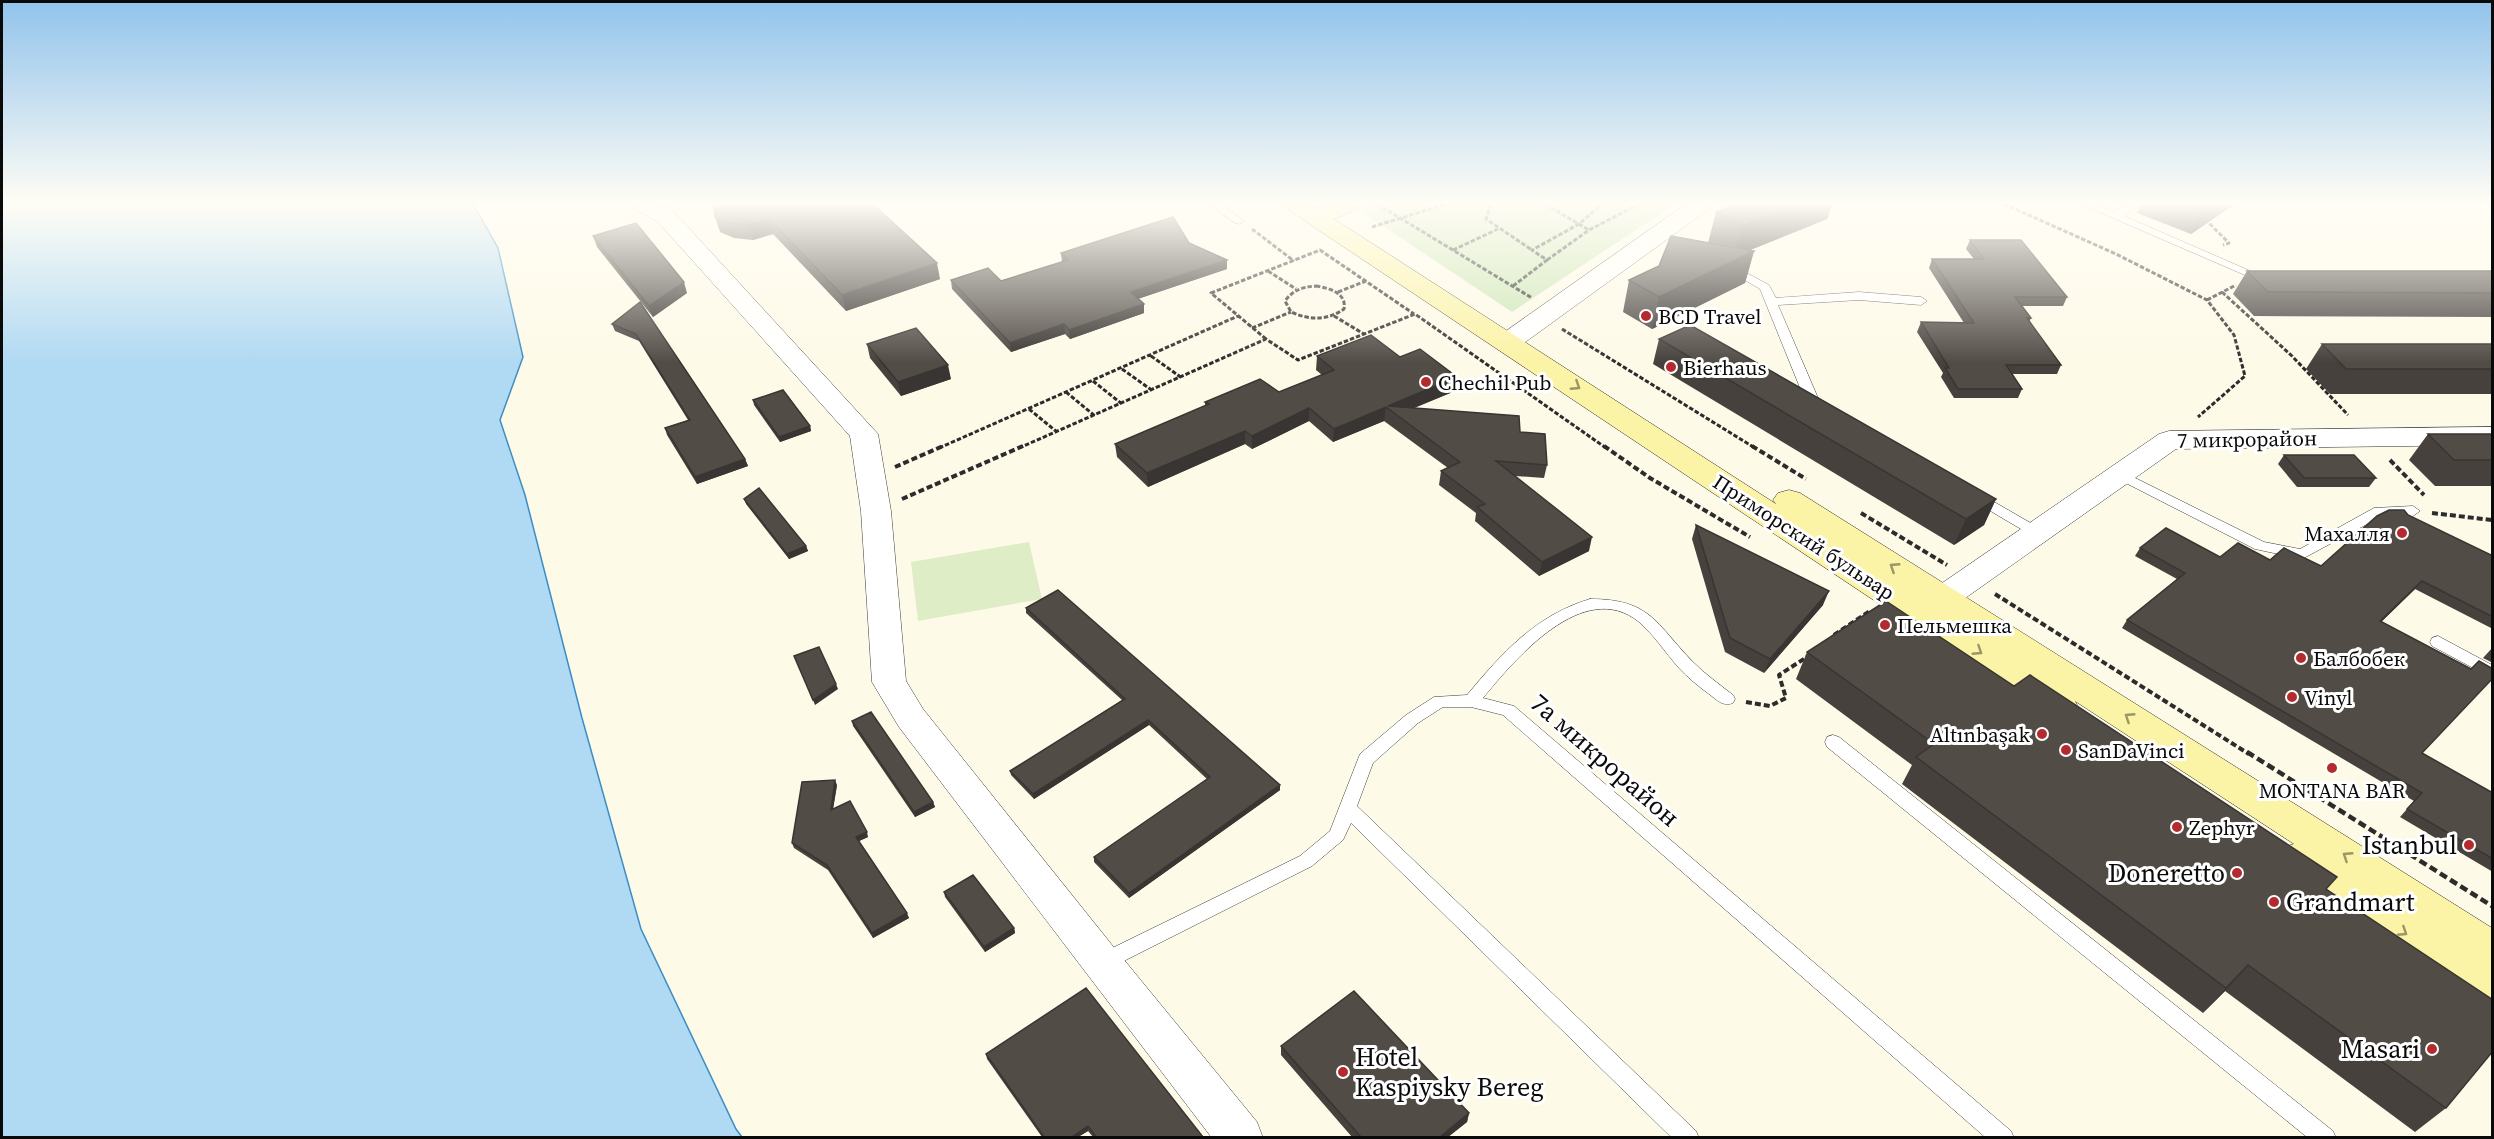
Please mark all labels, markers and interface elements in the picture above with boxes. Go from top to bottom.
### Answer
place label: BCD Travel [1658,302,1762,331]
marker: BCD Travel [1639,309,1653,323]
place label: Bierhaus [1683,353,1767,382]
marker: Bierhaus [1664,360,1678,374]
place label: Chechil Pub [1438,368,1551,397]
marker: Chechil Pub [1419,375,1433,389]
one-way arrow [1569,379,1580,390]
street label: 7 микрорайон [2177,423,2317,455]
street label: Приморский бульвар [1707,467,1901,607]
place label: Махалля [2304,519,2390,548]
marker: Махалля [2395,526,2409,540]
one-way arrow [1890,563,1901,574]
place label: Пельмешка [1897,611,2012,640]
marker: Пельмешка [1878,618,1892,632]
one-way arrow [1971,644,1982,655]
place label: Балбобек [2313,644,2406,673]
marker: Балбобек [2294,651,2308,665]
place label: Vinyl [2304,683,2352,712]
street label: 7а микрорайон [1523,685,1687,835]
marker: Vinyl [2285,690,2299,704]
one-way arrow [2125,713,2135,725]
place label: Altınbaşak [1930,720,2031,749]
marker: Altınbaşak [2035,727,2049,741]
place label: SanDaVinci [2078,736,2185,765]
marker: SanDaVinci [2059,743,2073,757]
marker: MONTANA BAR [2325,761,2339,775]
place label: MONTANA BAR [2259,776,2406,805]
place label: Zephyr [2189,813,2255,842]
marker: Zephyr [2170,820,2184,834]
place label: Istanbul [2362,827,2457,863]
marker: Istanbul [2462,838,2476,852]
one-way arrow [2342,852,2353,863]
place label: Doneretto [2108,855,2225,891]
marker: Doneretto [2230,866,2244,880]
place label: Grandmart [2286,884,2415,920]
marker: Grandmart [2267,895,2281,909]
one-way arrow [2396,925,2407,936]
place label: Masari [2341,1031,2420,1067]
place label: Hotel Kaspiysky Bereg [1355,1039,1544,1105]
marker: Masari [2425,1042,2439,1056]
marker: Hotel Kaspiysky Bereg [1336,1065,1350,1079]

